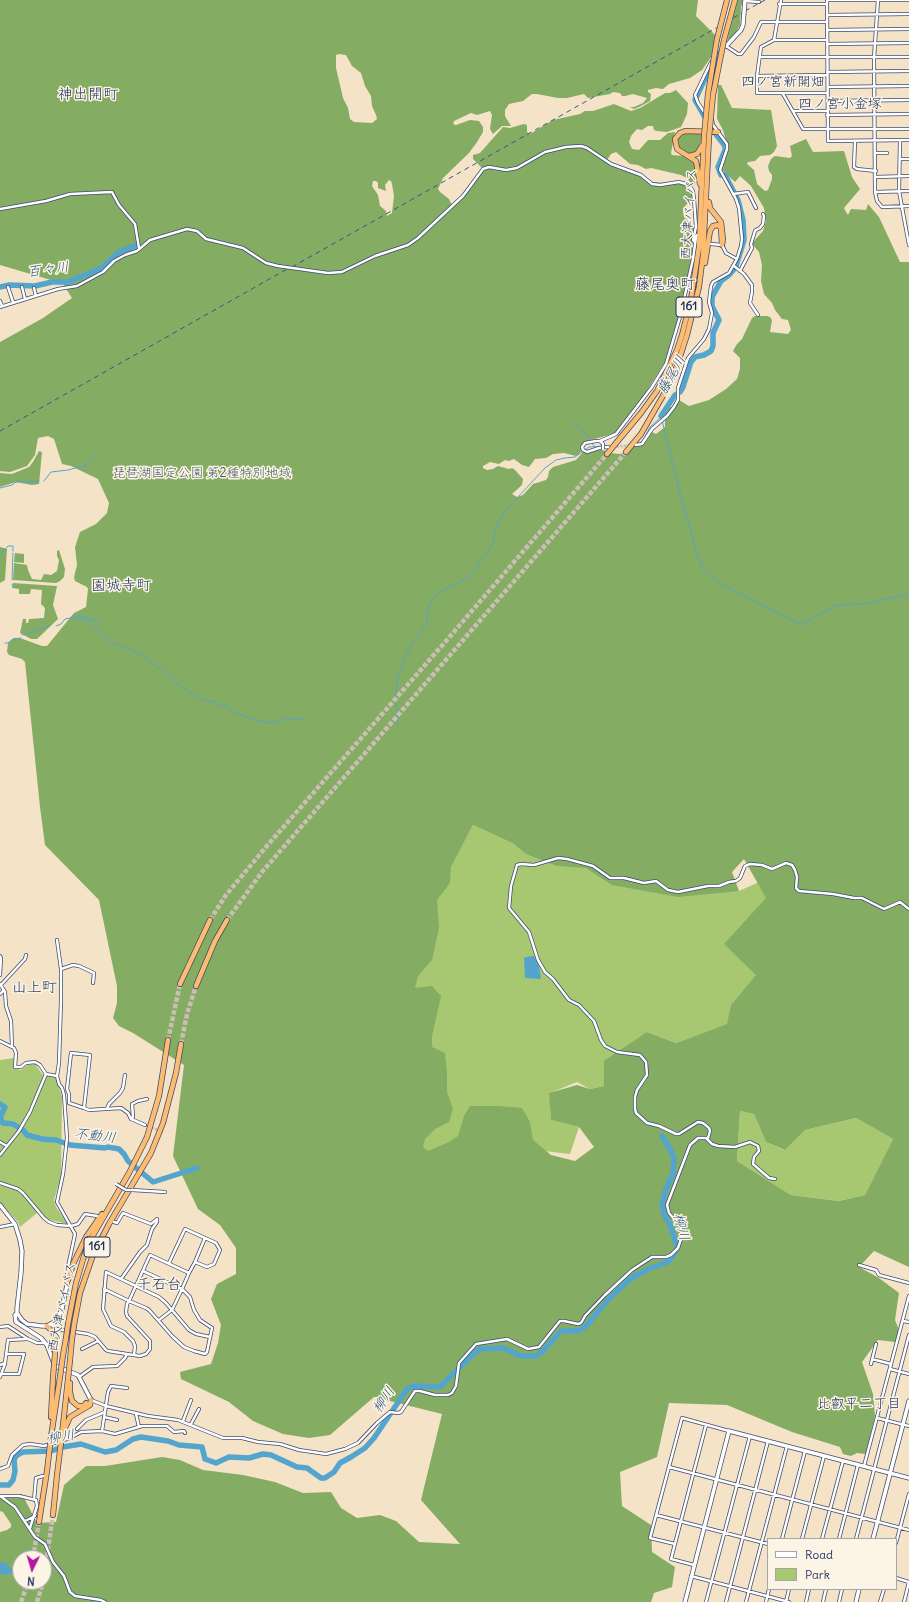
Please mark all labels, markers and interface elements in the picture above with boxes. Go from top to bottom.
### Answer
district label: 四ノ宮新開畑 [741,74,825,90]
district label: 神出開町 [58,86,118,104]
district label: 四ノ宮小金塚 [798,96,882,112]
street label: 西大津バイパス [678,168,700,260]
water label: 百々川 [26,259,70,281]
district label: 藤尾奥町 [635,276,695,294]
road number: 161 [676,297,702,317]
water label: 藤尾川 [654,353,690,397]
park label: 琵琶湖国定公園 第2種特別地域 [112,465,292,481]
district label: 園城寺町 [91,577,151,595]
district label: 山上町 [12,979,56,997]
water label: 不動川 [73,1125,117,1147]
water label: 柳川 [669,1211,693,1243]
road number: 161 [84,1237,110,1257]
street label: 西大津バイパス [45,1261,79,1353]
district label: 千石台 [137,1276,181,1294]
water label: 柳川 [369,1384,399,1416]
district label: 比叡平二丁目 [817,1396,901,1412]
water label: 柳川 [46,1427,76,1447]
legend [767,1538,897,1590]
text: Road [805,1547,833,1562]
north arrow [12,1550,52,1590]
text: Park [805,1567,830,1582]
text: N [27,1574,35,1588]

